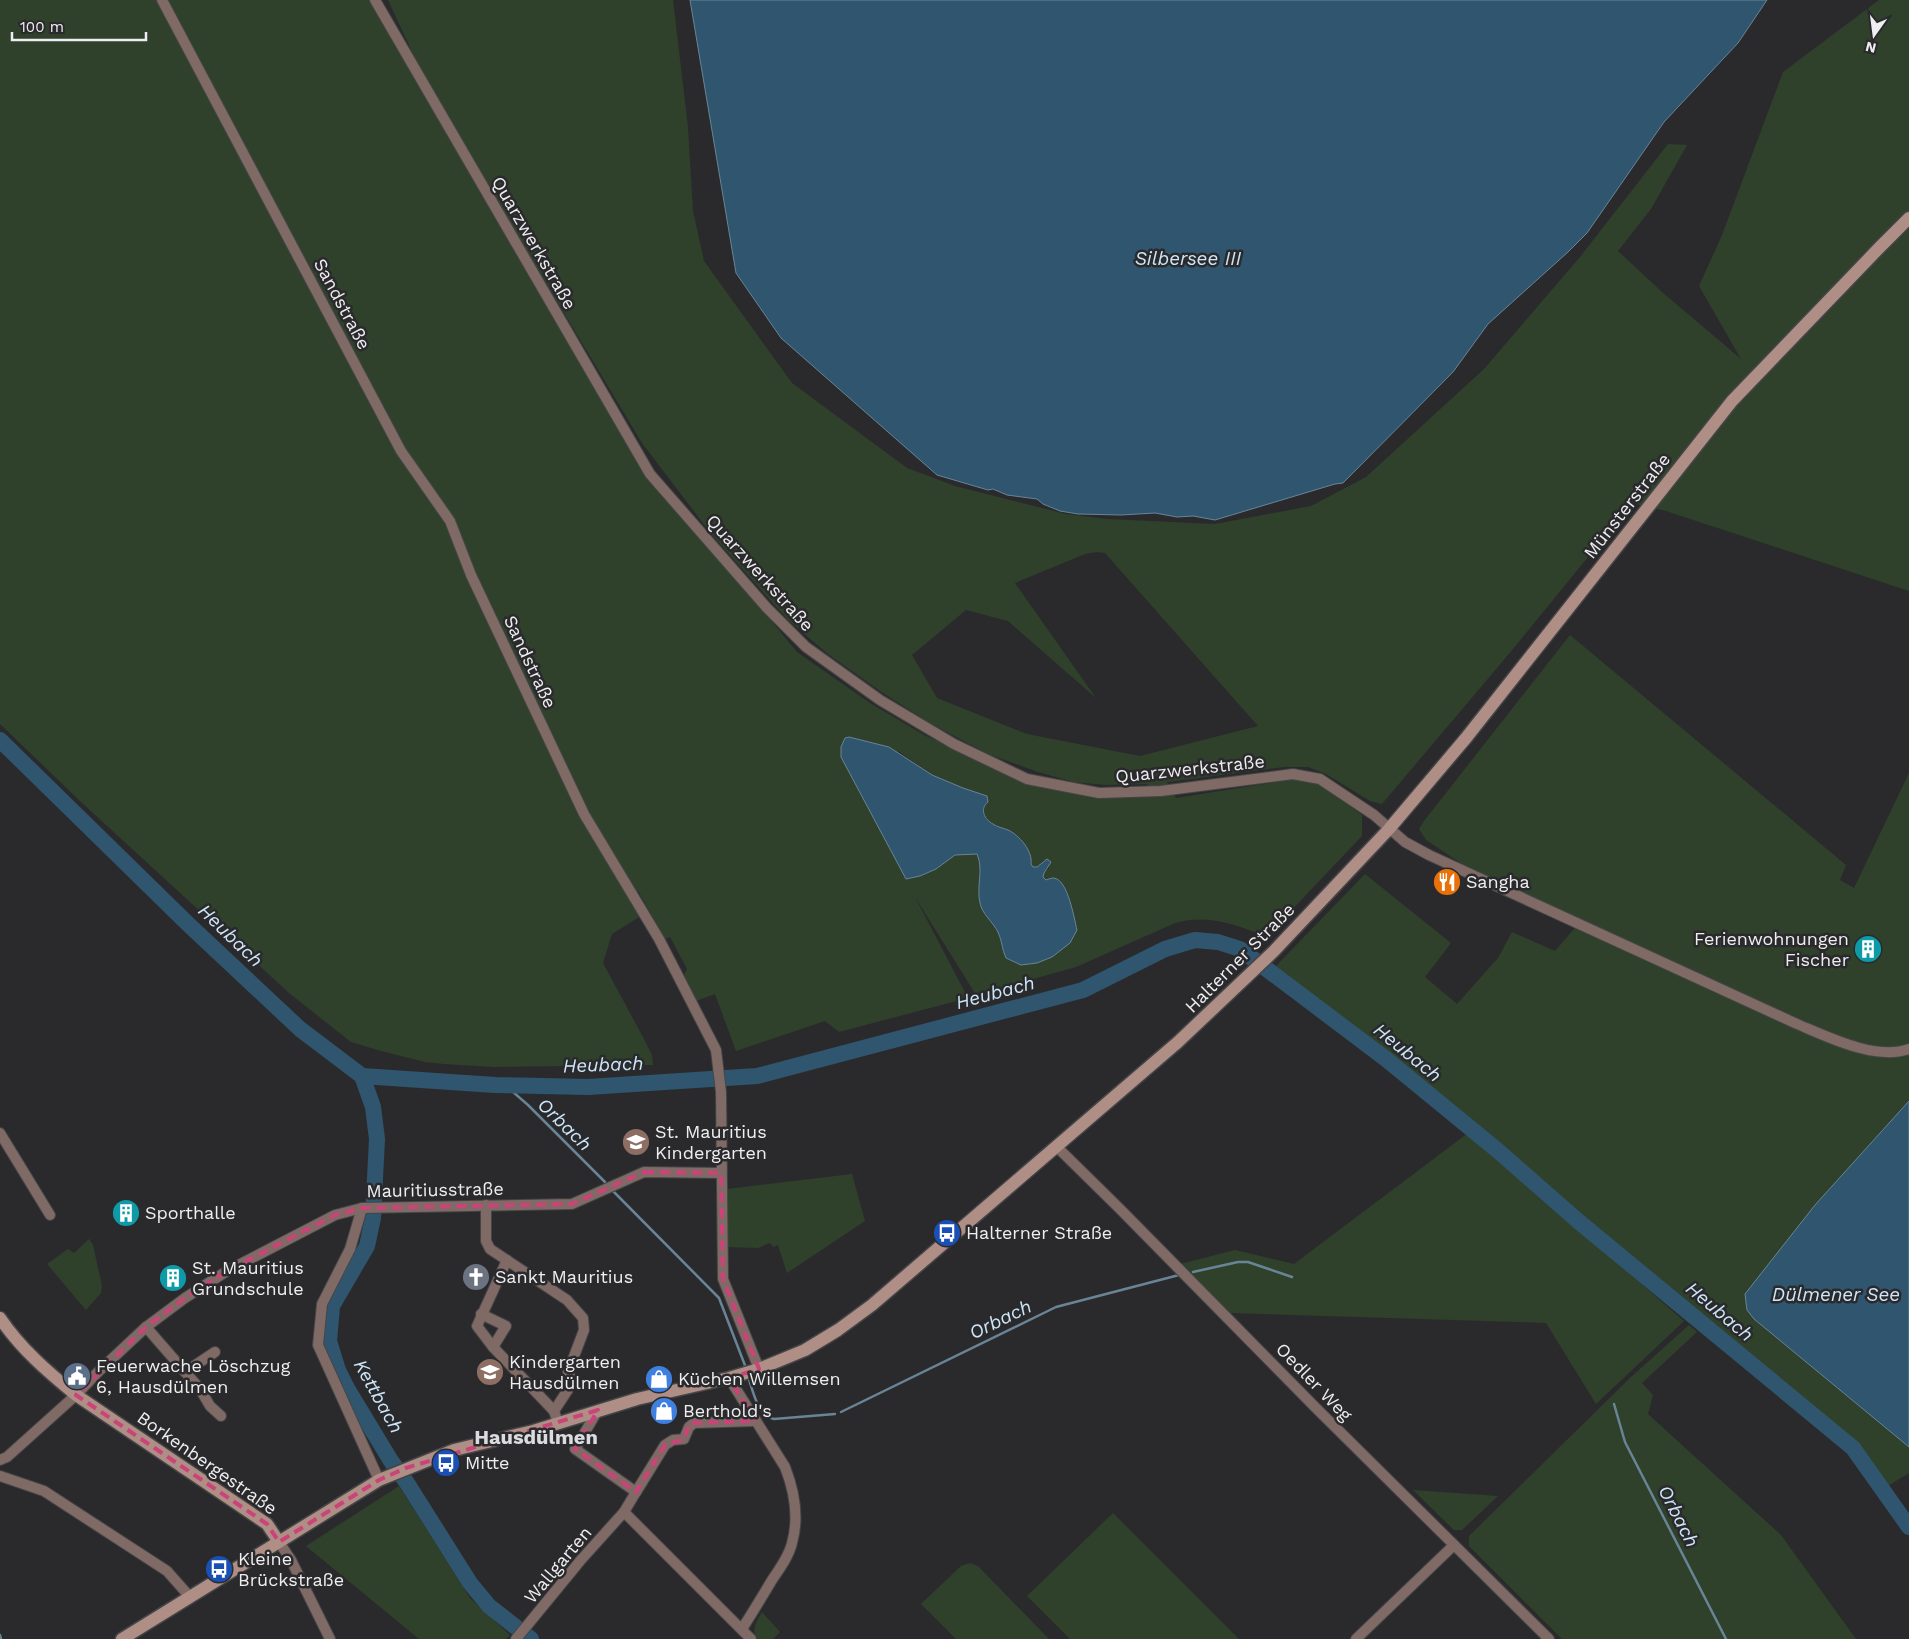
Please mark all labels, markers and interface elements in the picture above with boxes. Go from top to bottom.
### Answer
scale bar [12,10,146,42]
north arrow [1849,10,1899,60]
text: 100 m [20,18,64,36]
text: N [1864,39,1878,57]
street label: Quarzwerkstraße [488,173,581,313]
water label: Silbersee III [1135,247,1242,270]
street label: Sandstraße [310,255,375,353]
street label: Münsterstraße [1579,449,1674,562]
street label: Quarzwerkstraße [702,510,818,635]
street label: Sandstraße [500,612,561,711]
street label: Quarzwerkstraße [1114,750,1266,787]
restaurant icon: Sangha [1432,867,1462,897]
place label: Sangha [1466,871,1530,892]
water label: Heubach [194,899,268,972]
street label: Halterner Straße [1181,899,1299,1017]
place label: Ferienwohnungen Fischer [1694,928,1849,970]
building icon: Ferienwohnungen Fischer [1853,934,1883,964]
water label: Heubach [953,971,1037,1014]
water label: Heubach [1369,1018,1446,1087]
water label: Heubach [562,1052,644,1077]
water label: Orbach [533,1093,597,1156]
place label: St. Mauritius Kindergarten [655,1121,767,1163]
school or university icon: St. Mauritius Kindergarten [621,1127,651,1157]
street label: Mauritiusstraße [366,1178,504,1201]
building icon: Sporthalle [111,1198,141,1228]
place label: Sporthalle [145,1202,236,1223]
bus stop icon: Halterner Straße [932,1218,962,1248]
place label: Halterner Straße [966,1222,1112,1243]
place label: St. Mauritius Grundschule [192,1257,304,1299]
church icon: Sankt Mauritius [461,1262,491,1292]
building icon: St. Mauritius Grundschule [158,1263,188,1293]
place label: Sankt Mauritius [495,1266,633,1287]
water label: Heubach [1681,1277,1758,1346]
water label: Dülmener See [1772,1283,1900,1306]
water label: Orbach [965,1295,1035,1344]
street label: Oedler Weg [1272,1338,1357,1425]
place label: Kindergarten Hausdülmen [509,1351,621,1393]
place label: Feuerwache Löschzug 6, Hausdülmen [96,1355,291,1397]
water label: Kettbach [349,1355,408,1437]
school or university icon: Kindergarten Hausdülmen [475,1357,505,1387]
public building icon: Feuerwache Löschzug 6, Hausdülmen [62,1361,92,1391]
shop icon: Küchen Willemsen [644,1364,674,1394]
place label: Küchen Willemsen [678,1368,841,1389]
shop icon: Berthold's [649,1396,679,1426]
place label: Berthold's [683,1400,772,1421]
street label: Borkenbergestraße [133,1406,281,1519]
district label: Hausdülmen [474,1425,598,1449]
bus stop icon: Mitte [431,1448,461,1478]
place label: Mitte [465,1452,509,1473]
water label: Orbach [1653,1481,1704,1551]
street label: Wallgarten [520,1522,596,1607]
place label: Kleine Brückstraße [238,1548,344,1590]
bus stop icon: Kleine Brückstraße [204,1554,234,1584]

